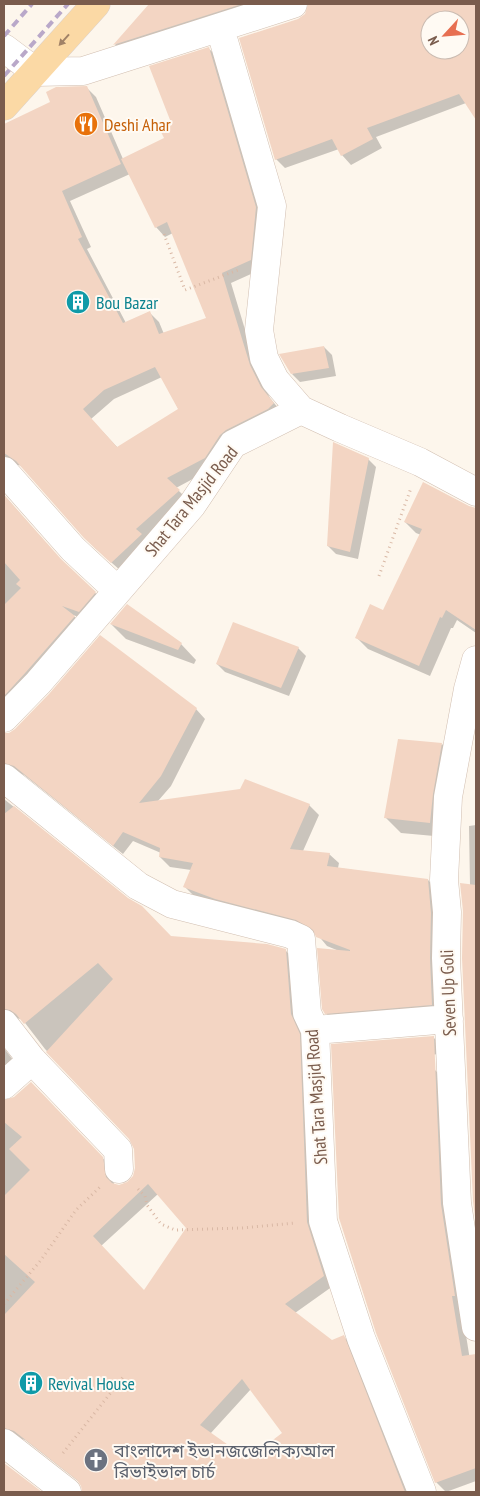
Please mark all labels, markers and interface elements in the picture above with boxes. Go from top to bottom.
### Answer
north arrow [420,10,470,60]
text: N [424,33,443,48]
one-way arrow [58,34,70,46]
restaurant icon: Deshi Ahar [73,111,99,137]
place label: Deshi Ahar [104,113,171,136]
building icon: Bou Bazar [65,289,91,315]
place label: Bou Bazar [96,291,158,314]
street label: Shat Tara Masjid Road [139,441,243,561]
street label: Seven Up Goli [435,949,461,1037]
street label: Shat Tara Masjid Road [300,1029,332,1165]
building icon: Revival House [18,1370,44,1396]
place label: Revival House [48,1372,135,1395]
place label: বাংলাদেশ ইভানজজেলিক্যআল রিভাইভাল চার্চ [113,1439,335,1483]
church icon: বাংলাদেশ ইভানজজেলিক্যআল রিভাইভাল চার্চ [83,1447,109,1473]

